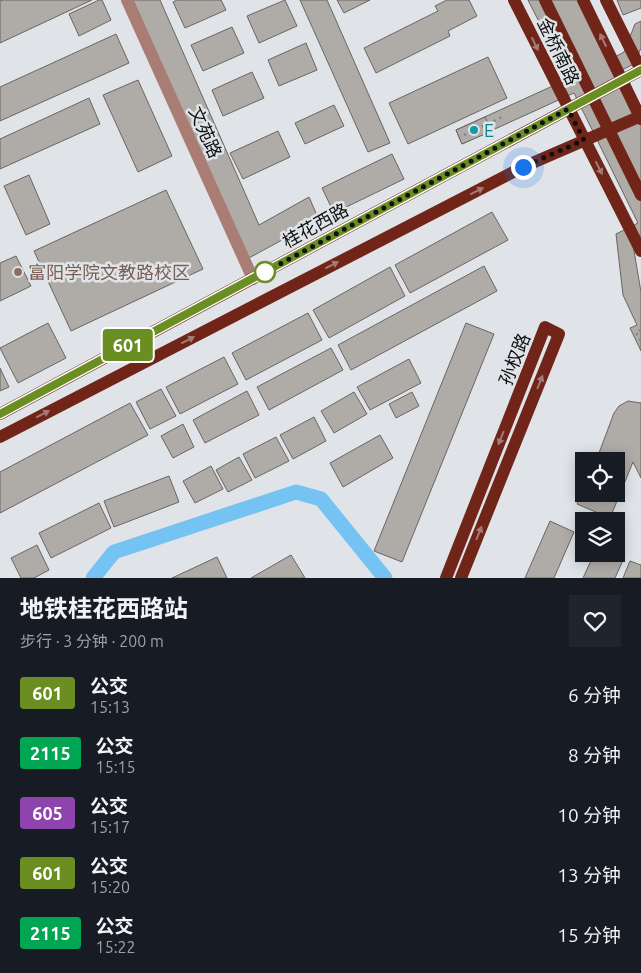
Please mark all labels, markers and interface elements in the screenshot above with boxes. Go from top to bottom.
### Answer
street label: 金桥南路 [534,14,584,88]
one-way arrow [599,33,607,47]
one-way arrow [532,37,540,51]
street label: 文苑路 [186,103,226,161]
place label: E [484,120,494,140]
marker: E [468,124,480,136]
your location [511,155,536,180]
one-way arrow [595,161,603,175]
one-way arrow [469,187,484,195]
street label: 桂花西路 [279,199,351,251]
unlabelled marker [254,261,276,283]
one-way arrow [325,261,339,269]
place label: 富阳学院文教路校区 [28,262,190,282]
marker: 富阳学院文教路校区 [12,266,24,278]
line badge: 601 [99,329,157,361]
street label: 孙权路 [495,330,533,388]
text: 601 [113,335,143,355]
one-way arrow [181,336,195,344]
one-way arrow [536,375,544,389]
one-way arrow [36,410,51,418]
one-way arrow [497,431,505,445]
map controls [575,452,625,562]
button: locate [575,452,625,502]
button: layers [575,512,625,562]
one-way arrow [476,525,483,540]
text: 地铁桂花西路站 [20,595,188,622]
button: heart [569,595,621,647]
text: 步行 · 3 分钟 · 200 m [20,632,164,650]
text: 公交 [90,675,128,697]
text: 601 [32,683,63,703]
text: 6 分钟 [568,684,621,706]
text: 15:13 [90,698,130,716]
text: 公交 [96,735,134,757]
text: 2115 [30,743,71,763]
text: 8 分钟 [568,744,621,766]
text: 15:15 [96,758,136,776]
text: 公交 [90,795,128,817]
text: 605 [32,803,63,823]
text: 10 分钟 [557,804,621,826]
text: 15:17 [90,818,130,836]
text: 公交 [90,855,128,877]
text: 601 [32,863,63,883]
text: 13 分钟 [557,864,621,886]
text: 15:20 [90,878,130,896]
text: 公交 [96,915,134,937]
text: 2115 [30,923,71,943]
text: 15 分钟 [557,924,621,946]
text: 15:22 [96,938,136,956]

